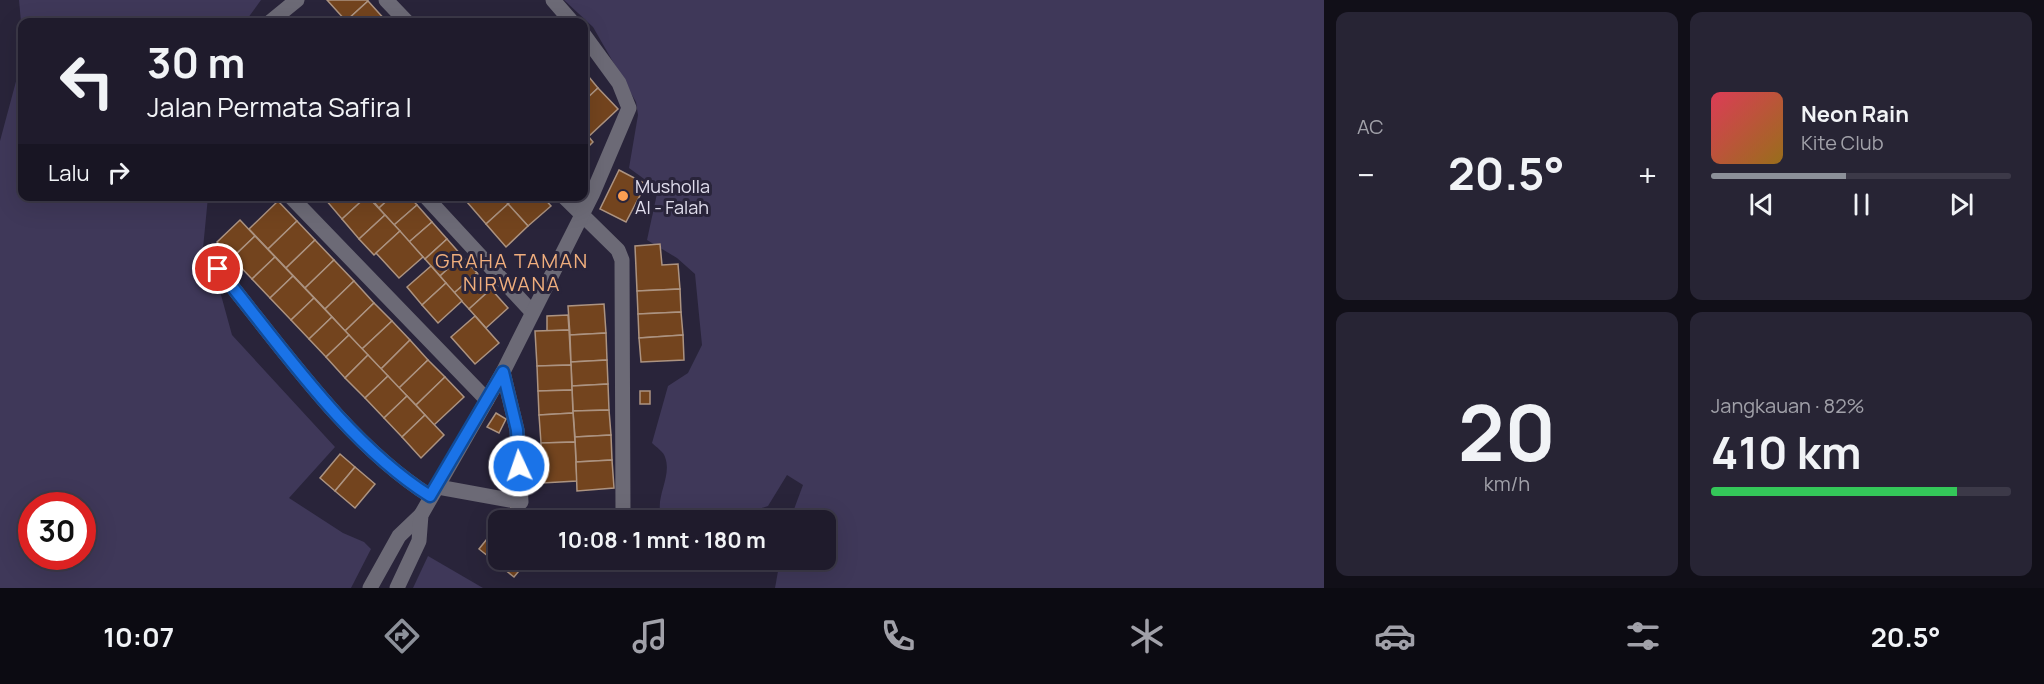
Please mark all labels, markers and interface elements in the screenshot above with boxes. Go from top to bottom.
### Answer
text: 30 m [147,33,245,91]
icon: left [48,42,126,120]
text: Jalan Permata Safira I [147,88,412,125]
text: Neon Rain [1801,99,1909,129]
text: AC [1357,113,1384,140]
text: Kite Club [1801,129,1884,156]
text: 20.5° [1448,142,1565,204]
text: − [1357,152,1375,197]
text: + [1638,152,1657,197]
icon: right [102,156,135,189]
text: Lalu [48,158,90,188]
place label: Musholla Al - Falah [635,174,710,219]
icon: previous [1745,188,1778,221]
icon: pause [1845,188,1878,221]
icon: next [1945,188,1978,221]
marker: Musholla Al - Falah [616,189,630,203]
pin [192,243,243,294]
district label: GRAHA TAMAN NIRWANA [435,247,589,297]
icon: arrive [201,252,234,285]
text: 20 [1458,378,1556,484]
text: Jangkauan · 82% [1711,392,1865,419]
text: 410 km [1711,421,1861,483]
position arrow [487,434,551,498]
text: km/h [1484,470,1530,497]
speed limit sign: 30 [18,492,96,570]
text: 10:08 · 1 mnt · 180 m [558,525,766,555]
icon: directions [381,615,423,657]
icon: music [629,615,671,657]
icon: phone [877,615,919,657]
icon: climate [1126,615,1168,657]
icon: car [1374,615,1416,657]
icon: filters [1622,615,1664,657]
text: 10:07 [103,618,174,655]
text: 20.5° [1871,618,1941,655]

